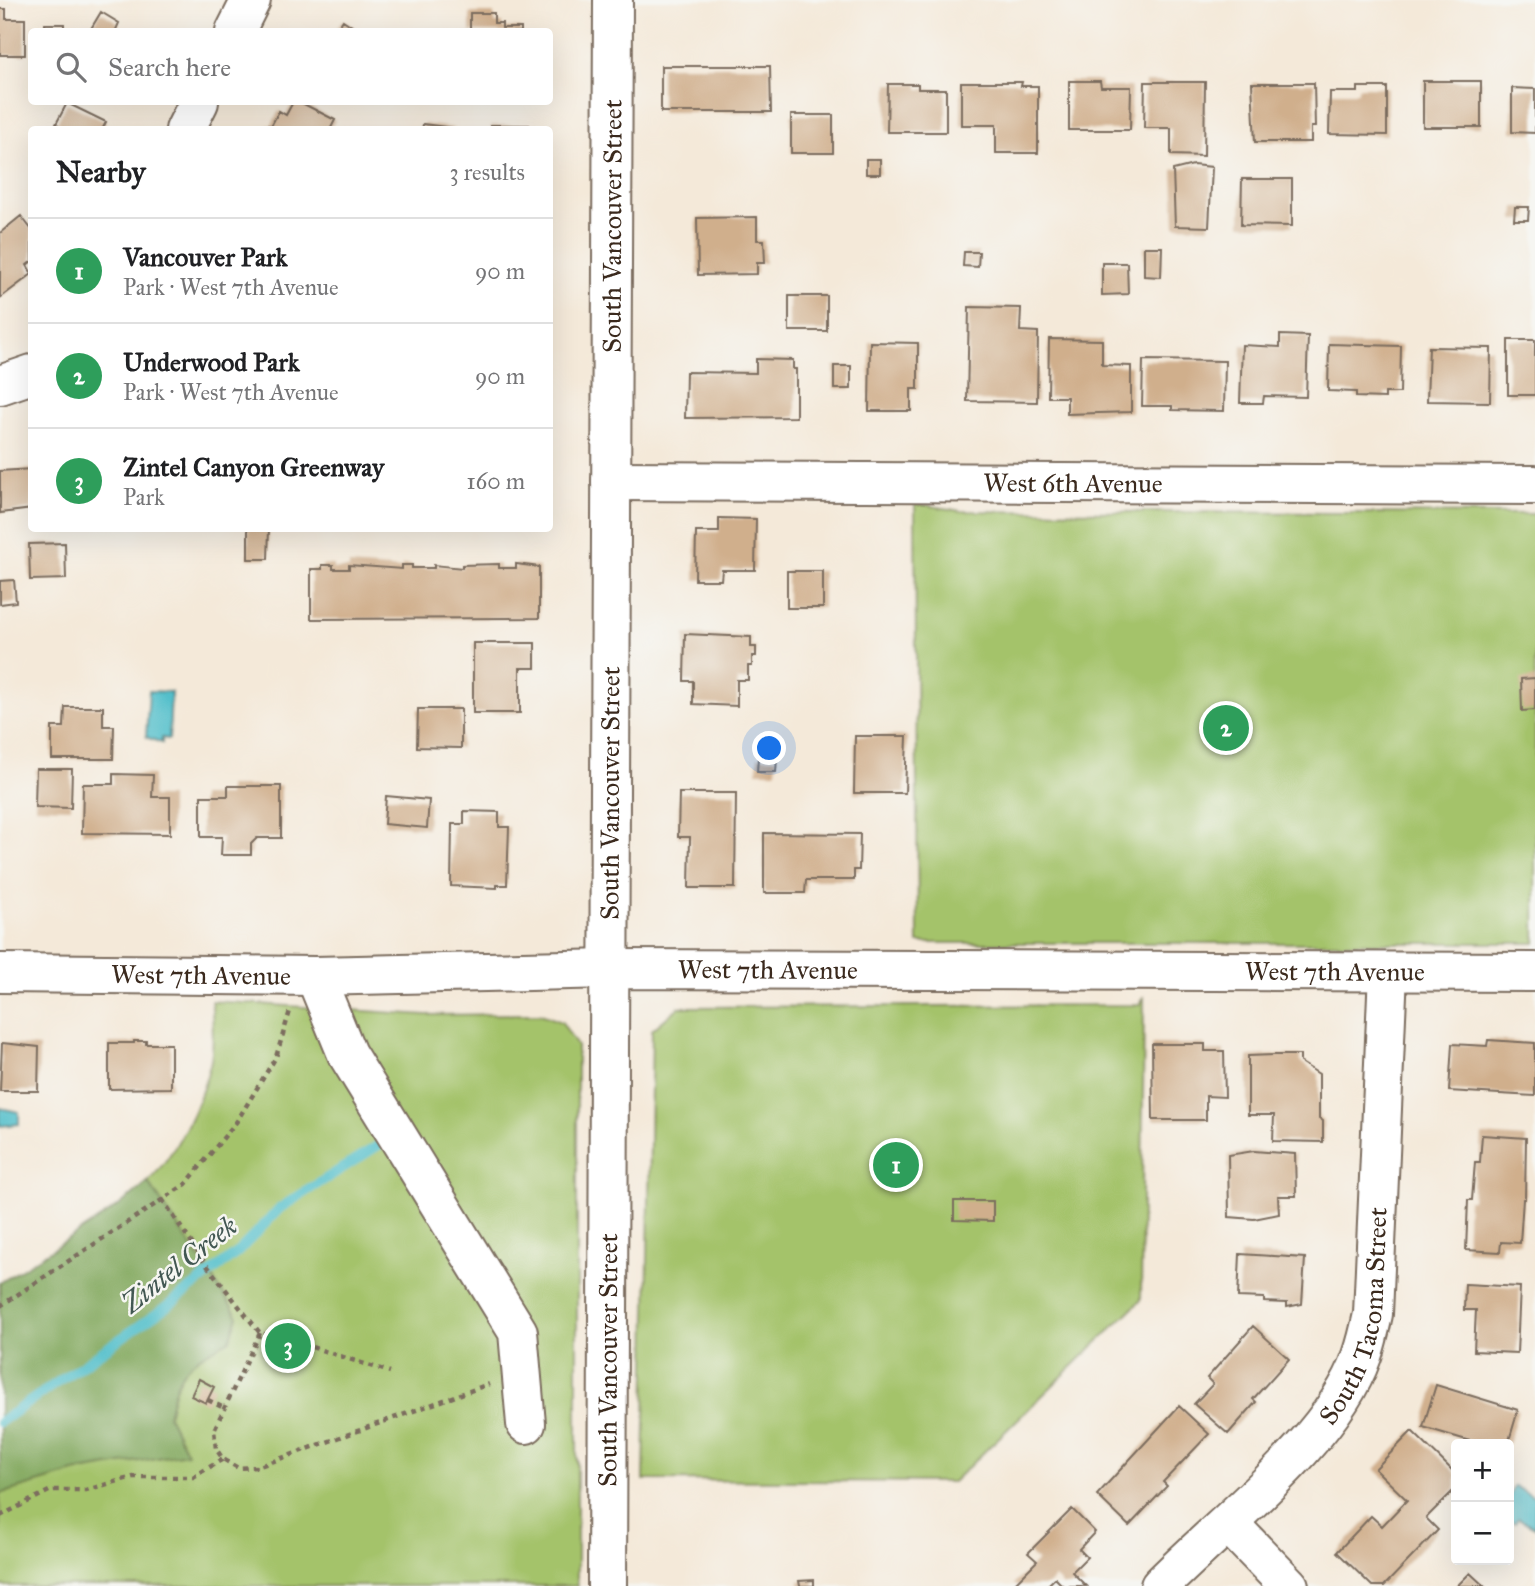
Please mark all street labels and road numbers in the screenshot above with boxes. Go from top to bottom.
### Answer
street label: South Vancouver Street [596,99,629,353]
street label: West 6th Avenue [983,467,1163,499]
street label: South Vancouver Street [594,666,626,920]
street label: West 7th Avenue [678,953,858,986]
street label: West 7th Avenue [1245,955,1425,988]
street label: West 7th Avenue [111,958,291,992]
street label: South Tacoma Street [1312,1207,1394,1431]
street label: South Vancouver Street [591,1233,624,1487]

